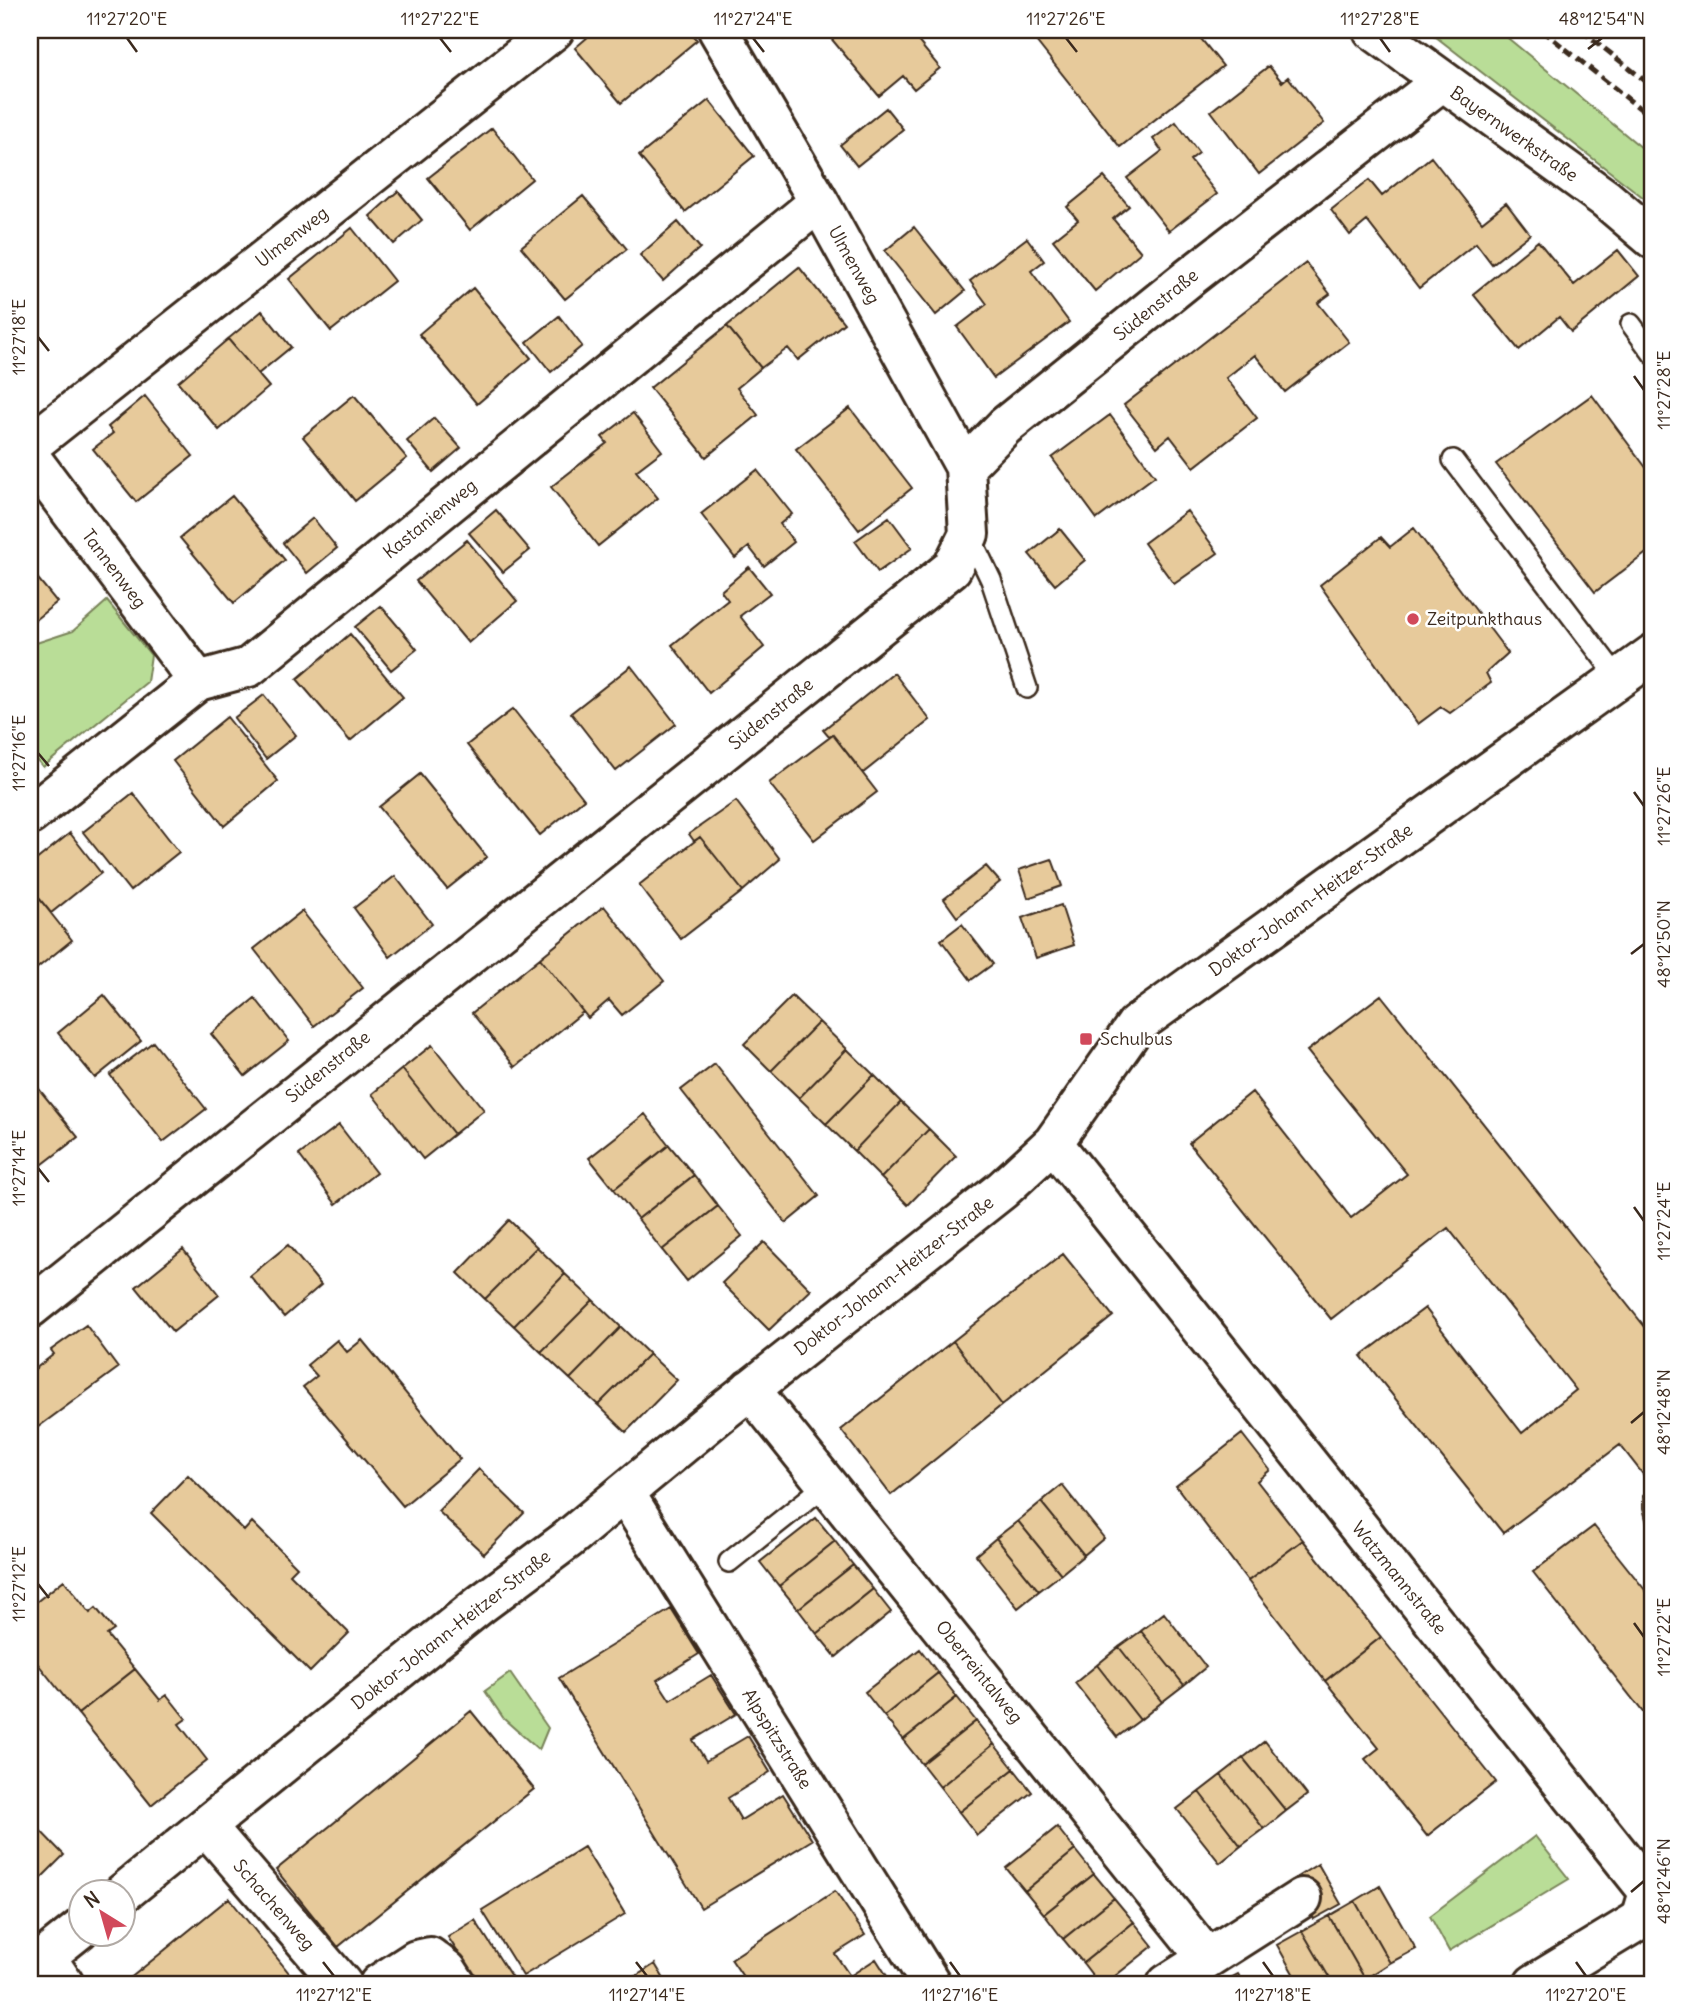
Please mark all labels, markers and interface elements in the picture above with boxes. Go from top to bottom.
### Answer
text: 11°27'20"E [87,7,167,30]
text: 11°27'22"E [401,7,479,30]
text: 11°27'24"E [713,7,793,30]
text: 11°27'26"E [1026,7,1106,30]
text: 11°27'28"E [1340,7,1420,30]
text: 48°12'54"N [1559,7,1645,30]
street label: Bayernwerkstraße [1446,81,1583,186]
street label: Ulmenweg [251,201,333,272]
street label: Ulmenweg [824,222,885,308]
street label: Südenstraße [1109,264,1203,346]
text: 11°27'18"E [7,299,30,375]
text: 11°27'28"E [1652,350,1675,430]
street label: Kastanienweg [378,474,481,563]
street label: Tannenweg [77,525,152,613]
place label: Zeitpunkthaus [1427,607,1542,630]
marker: Zeitpunkthaus [1405,611,1421,627]
street label: Südenstraße [724,673,818,755]
text: 11°27'16"E [7,715,30,791]
text: 11°27'26"E [1652,766,1675,846]
street label: Doktor-Johann-Heitzer-Straße [1204,818,1417,981]
text: 48°12'50"N [1652,900,1675,988]
street label: Südenstraße [281,1026,375,1108]
place label: Schulbus [1100,1027,1173,1050]
marker: Schulbus [1078,1031,1094,1047]
text: 11°27'14"E [7,1130,30,1206]
text: 11°27'24"E [1652,1181,1675,1261]
street label: Doktor-Johann-Heitzer-Straße [790,1191,998,1361]
text: 48°12'48"N [1652,1369,1675,1455]
street label: Watzmannstraße [1347,1517,1452,1639]
street label: Doktor-Johann-Heitzer-Straße [347,1545,555,1715]
text: 11°27'12"E [7,1546,30,1622]
text: 11°27'22"E [1652,1598,1675,1676]
street label: Oberreintalweg [931,1615,1028,1728]
street label: Alpspitzstraße [737,1684,817,1793]
text: 48°12'46"N [1652,1838,1675,1924]
street label: Schachenweg [229,1854,320,1955]
north arrow [66,1878,136,1948]
text: N [79,1886,104,1913]
text: 11°27'12"E [296,1983,372,2006]
text: 11°27'14"E [609,1983,685,2006]
text: 11°27'16"E [922,1983,998,2006]
text: 11°27'18"E [1235,1983,1311,2006]
text: 11°27'20"E [1546,1983,1626,2006]

